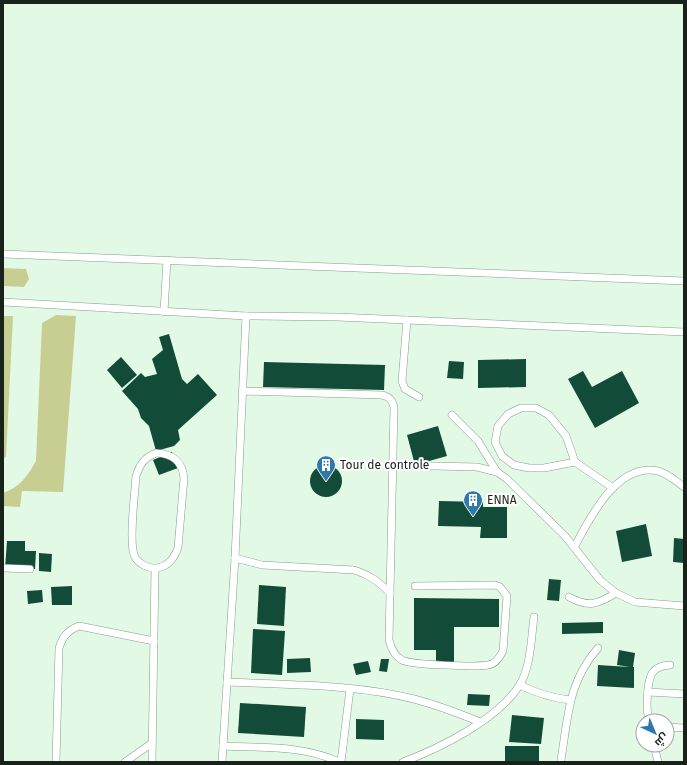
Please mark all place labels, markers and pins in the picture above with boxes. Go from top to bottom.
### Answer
building icon: Tour de controle [315,454,337,482]
place label: Tour de controle [340,458,429,472]
building icon: ENNA [462,489,484,517]
place label: ENNA [487,493,517,507]

